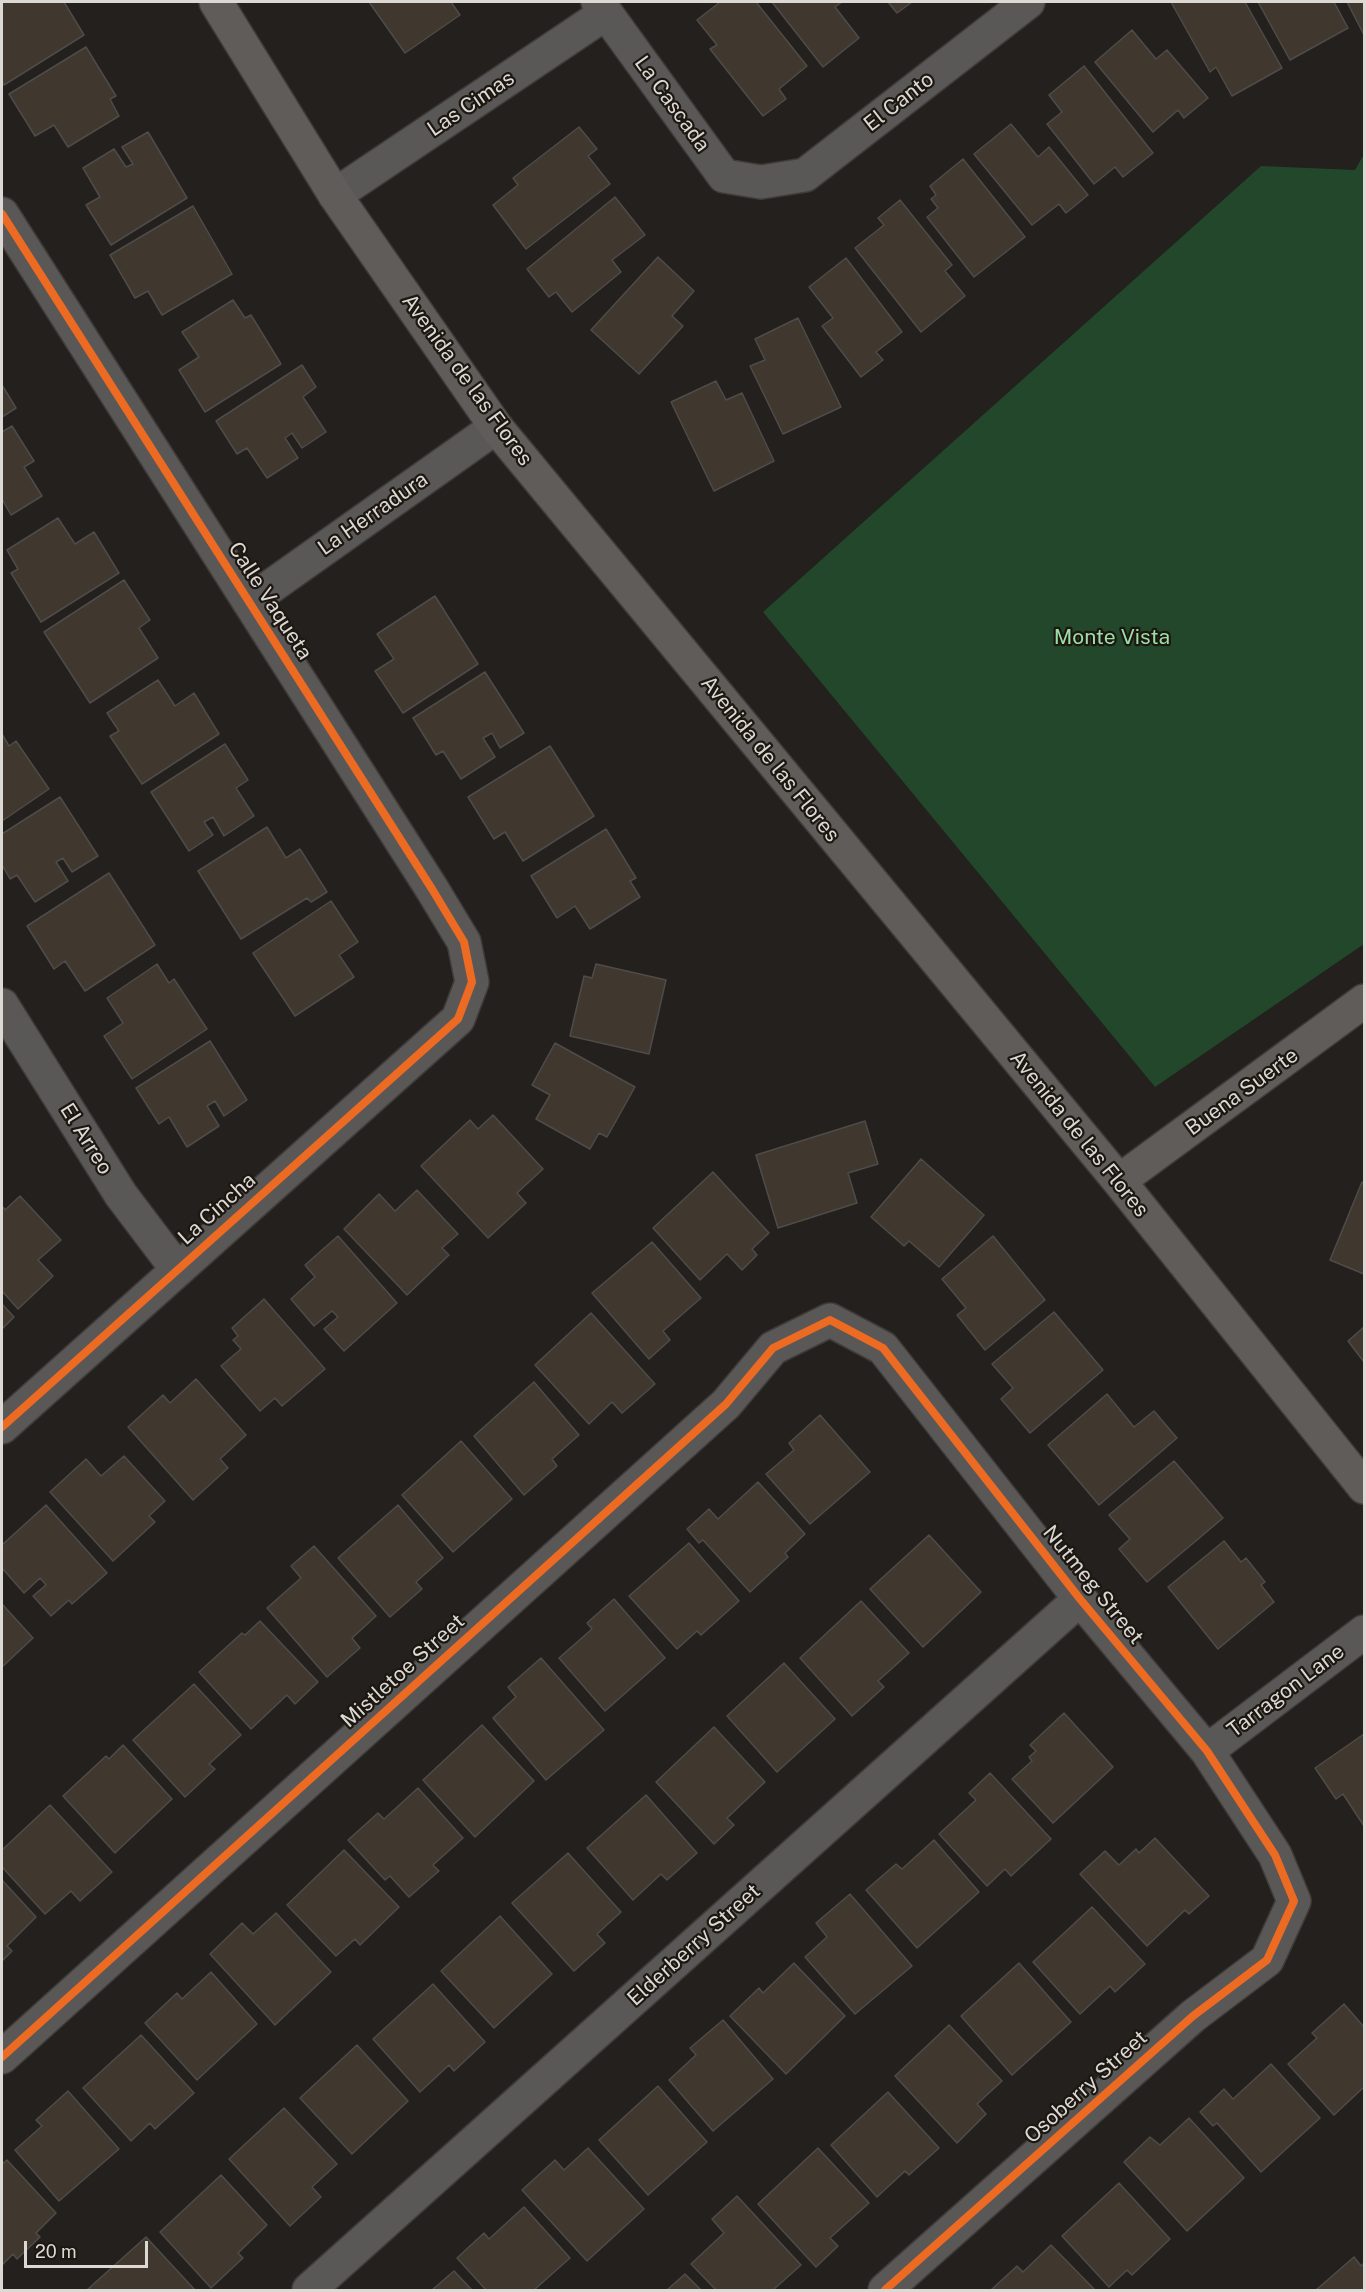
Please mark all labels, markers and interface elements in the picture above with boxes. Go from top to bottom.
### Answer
street label: La Cascada [629,51,715,157]
street label: Las Cimas [423,66,519,142]
street label: El Canto [859,67,939,137]
street label: Avenida de las Flores [396,289,538,471]
street label: La Herradura [313,467,433,561]
street label: Calle Vaqueta [223,537,317,665]
park label: Monte Vista [1054,625,1170,651]
street label: Avenida de las Flores [695,671,845,847]
street label: Buena Suerte [1181,1043,1303,1141]
street label: Avenida de las Flores [1004,1046,1154,1222]
street label: El Arreo [54,1099,118,1179]
street label: La Cincha [173,1168,261,1250]
street label: Nutmeg Street [1037,1520,1149,1650]
street label: Mistletoe Street [336,1609,470,1733]
street label: Tarragon Lane [1223,1639,1349,1743]
street label: Elderberry Street [622,1879,766,2011]
street label: Osoberry Street [1019,2025,1153,2149]
scale bar [27,2229,152,2267]
text: 20 m [35,2241,77,2262]

